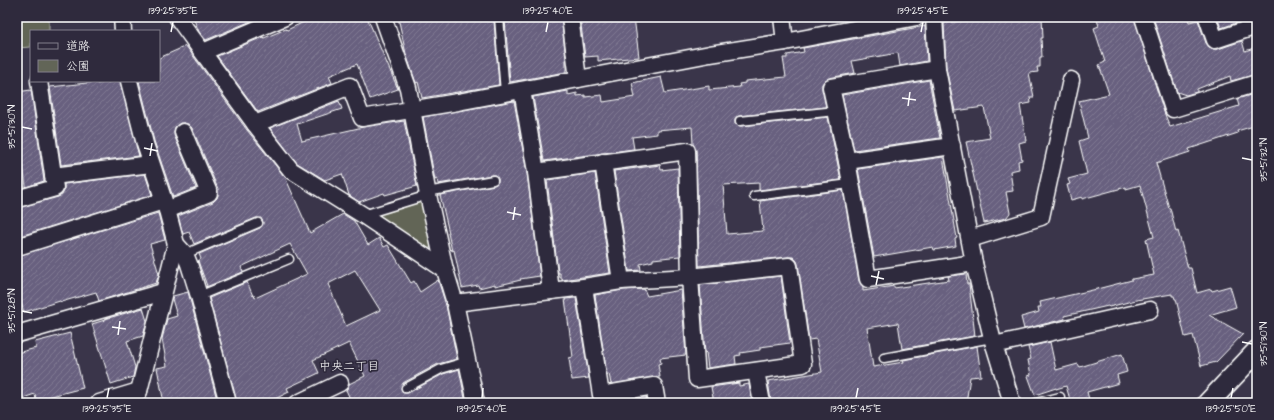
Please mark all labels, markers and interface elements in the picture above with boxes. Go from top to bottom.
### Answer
text: 139°25'35"E [148,4,198,18]
text: 139°25'40"E [523,4,573,18]
text: 139°25'45"E [898,4,949,18]
legend [30,30,160,82]
text: 道路 [66,38,90,55]
text: 公園 [66,58,90,75]
text: 35°51'30"N [5,105,19,149]
text: 35°51'32"N [1257,138,1271,182]
text: 35°51'28"N [5,288,19,334]
text: 35°51'30"N [1257,322,1271,366]
district label: 中央二丁目 [319,358,379,375]
text: 139°25'35"E [82,402,132,416]
text: 139°25'40"E [457,402,507,416]
text: 139°25'45"E [831,402,882,416]
text: 139°25'50"E [1206,402,1256,416]

